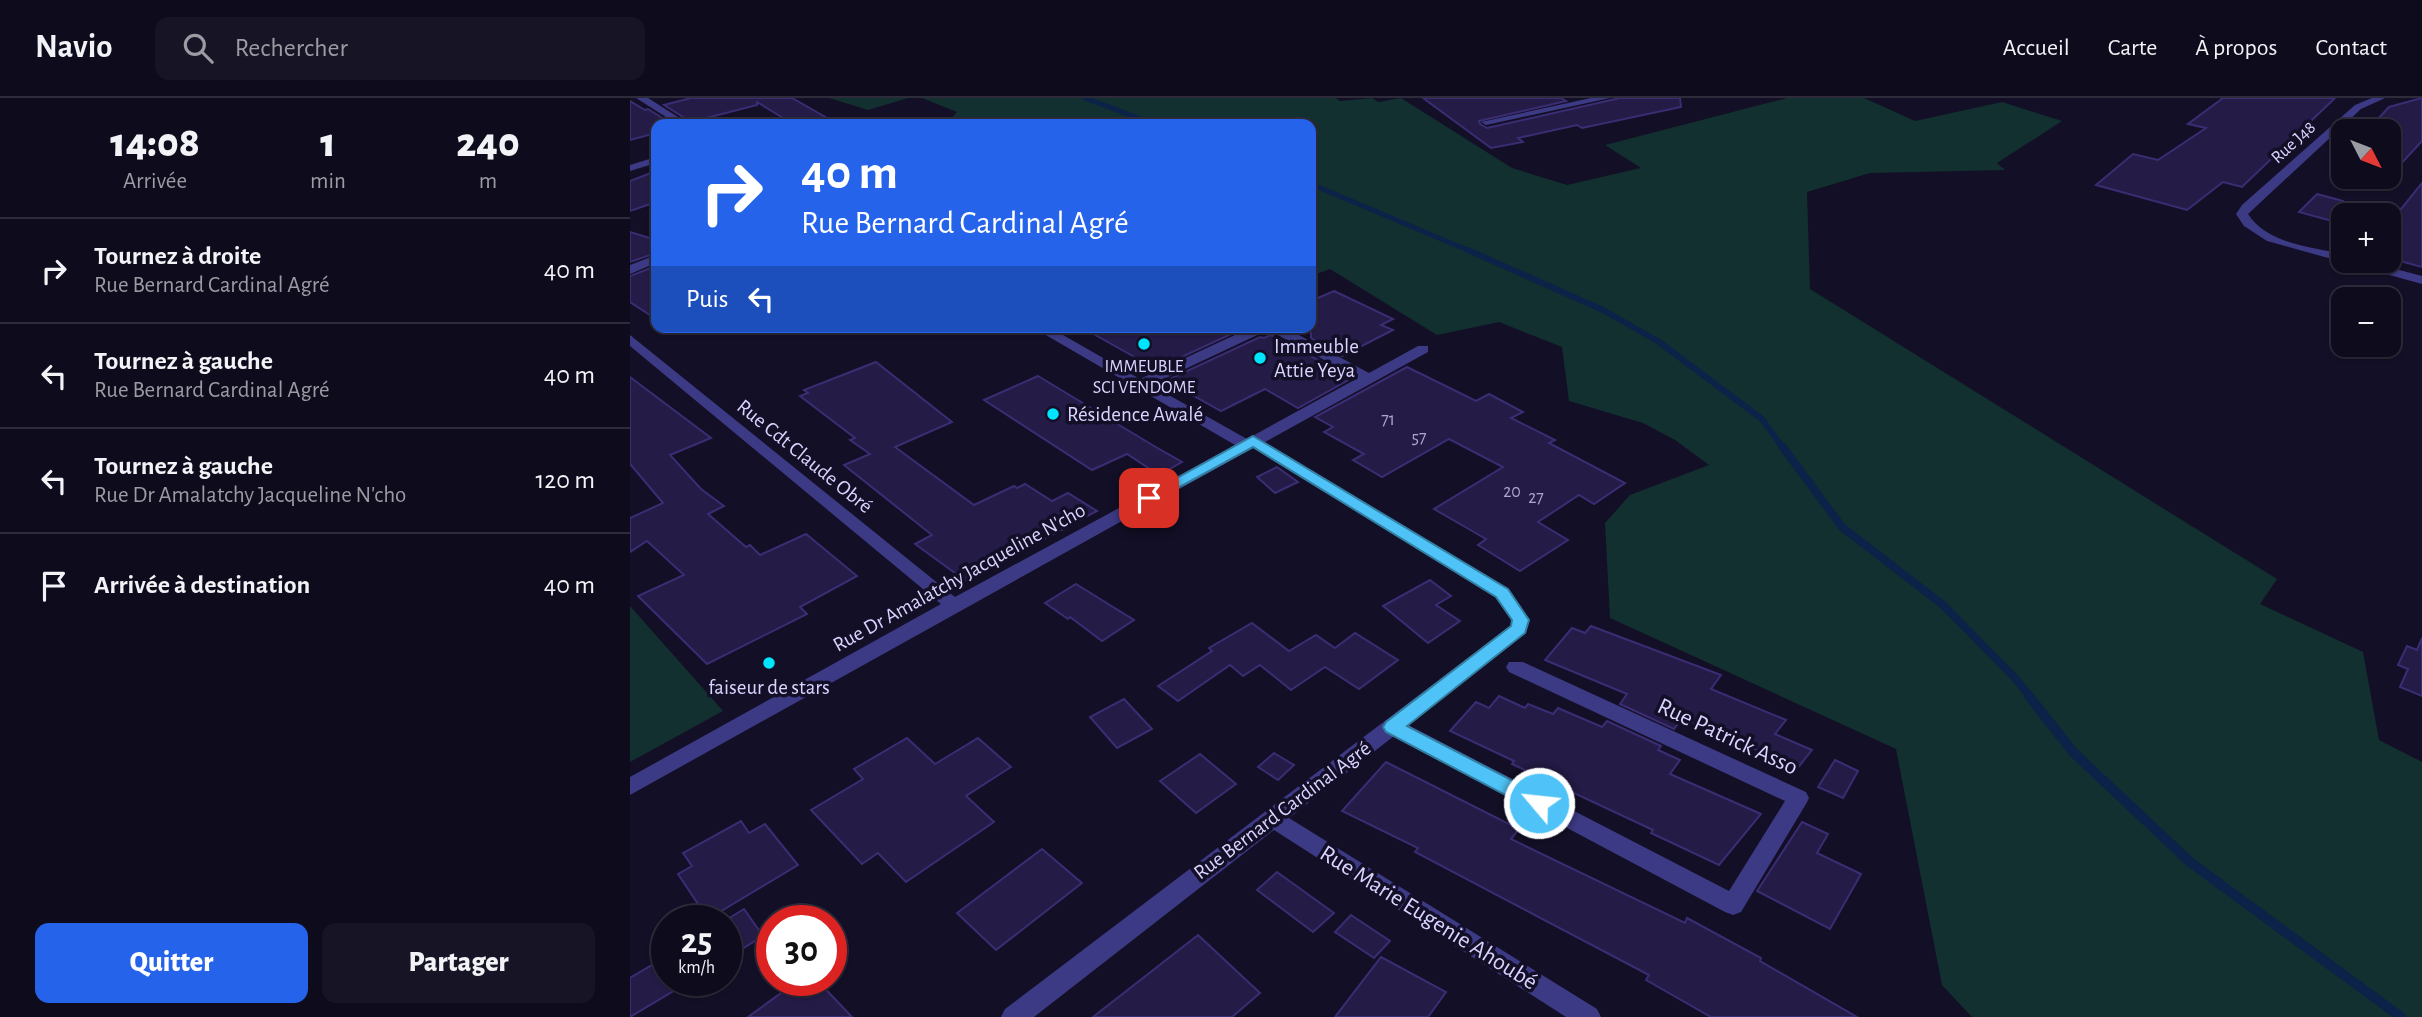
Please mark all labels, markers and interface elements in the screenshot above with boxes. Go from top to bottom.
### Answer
search box [155,17,645,80]
icon: search [179,29,217,67]
text: Navio [35,31,113,64]
text: Rechercher [235,35,348,61]
text: Accueil [2003,36,2070,60]
text: Carte [2108,36,2157,60]
text: À propos [2195,36,2277,60]
text: Contact [2315,36,2387,60]
street label: Rue J48 [2268,118,2319,167]
north arrow [2331,119,2401,189]
map controls [2331,119,2401,357]
text: 14:08 [110,122,200,164]
text: 1 [320,122,336,164]
text: 240 [456,122,520,164]
icon: right [686,147,777,238]
text: 40 m [801,149,898,198]
text: Arrivée [123,170,187,193]
text: min [310,170,346,193]
text: m [479,170,497,193]
button: + [2331,203,2401,273]
text: Rue Bernard Cardinal Agré [801,207,1129,239]
text: Tournez à droite [94,243,261,269]
icon: right [35,252,73,290]
text: 40 m [544,257,595,283]
text: Rue Bernard Cardinal Agré [94,274,330,297]
icon: left [742,280,780,318]
text: Puis [686,286,728,312]
button: − [2331,287,2401,357]
marker: IMMEUBLE SCI VENDOME [1136,336,1152,352]
place label: Immeuble Attie Yeya [1274,336,1359,381]
text: Tournez à gauche [94,348,273,374]
marker: Immeuble Attie Yeya [1252,350,1268,366]
icon: left [35,357,73,395]
place label: IMMEUBLE SCI VENDOME [1093,358,1196,397]
text: 40 m [544,362,595,388]
text: Rue Bernard Cardinal Agré [94,379,330,402]
street label: Rue Cdt Claude Obré [733,396,876,517]
place label: Résidence Awalé [1067,404,1203,425]
marker: Résidence Awalé [1045,406,1061,422]
house number: 71 [1381,411,1395,429]
house number: 57 [1411,429,1427,447]
text: Tournez à gauche [94,453,273,479]
icon: left [35,462,73,500]
text: 120 m [535,467,595,493]
pin [1119,468,1179,528]
icon: arrive [1130,479,1168,517]
house number: 20 [1503,483,1521,501]
text: Rue Dr Amalatchy Jacqueline N'cho [94,484,406,507]
house number: 27 [1528,489,1544,507]
street label: Rue Dr Amalatchy Jacqueline N'cho [829,499,1089,656]
icon: arrive [35,567,73,605]
text: Arrivée à destination [94,572,310,598]
text: 40 m [544,572,595,598]
marker: faiseur de stars [761,655,777,671]
place label: faiseur de stars [708,677,830,698]
street label: Rue Patrick Asso [1654,694,1801,780]
street label: Rue Bernard Cardinal Agré [1190,737,1375,884]
position arrow [1502,766,1576,840]
street label: Rue Marie Eugenie Ahoubé [1316,841,1541,995]
speed limit sign: 30 [756,905,847,996]
button: Quitter [35,923,308,1003]
button: Partager [322,923,595,1003]
text: 25 [681,924,712,959]
text: km/h [678,959,715,977]

